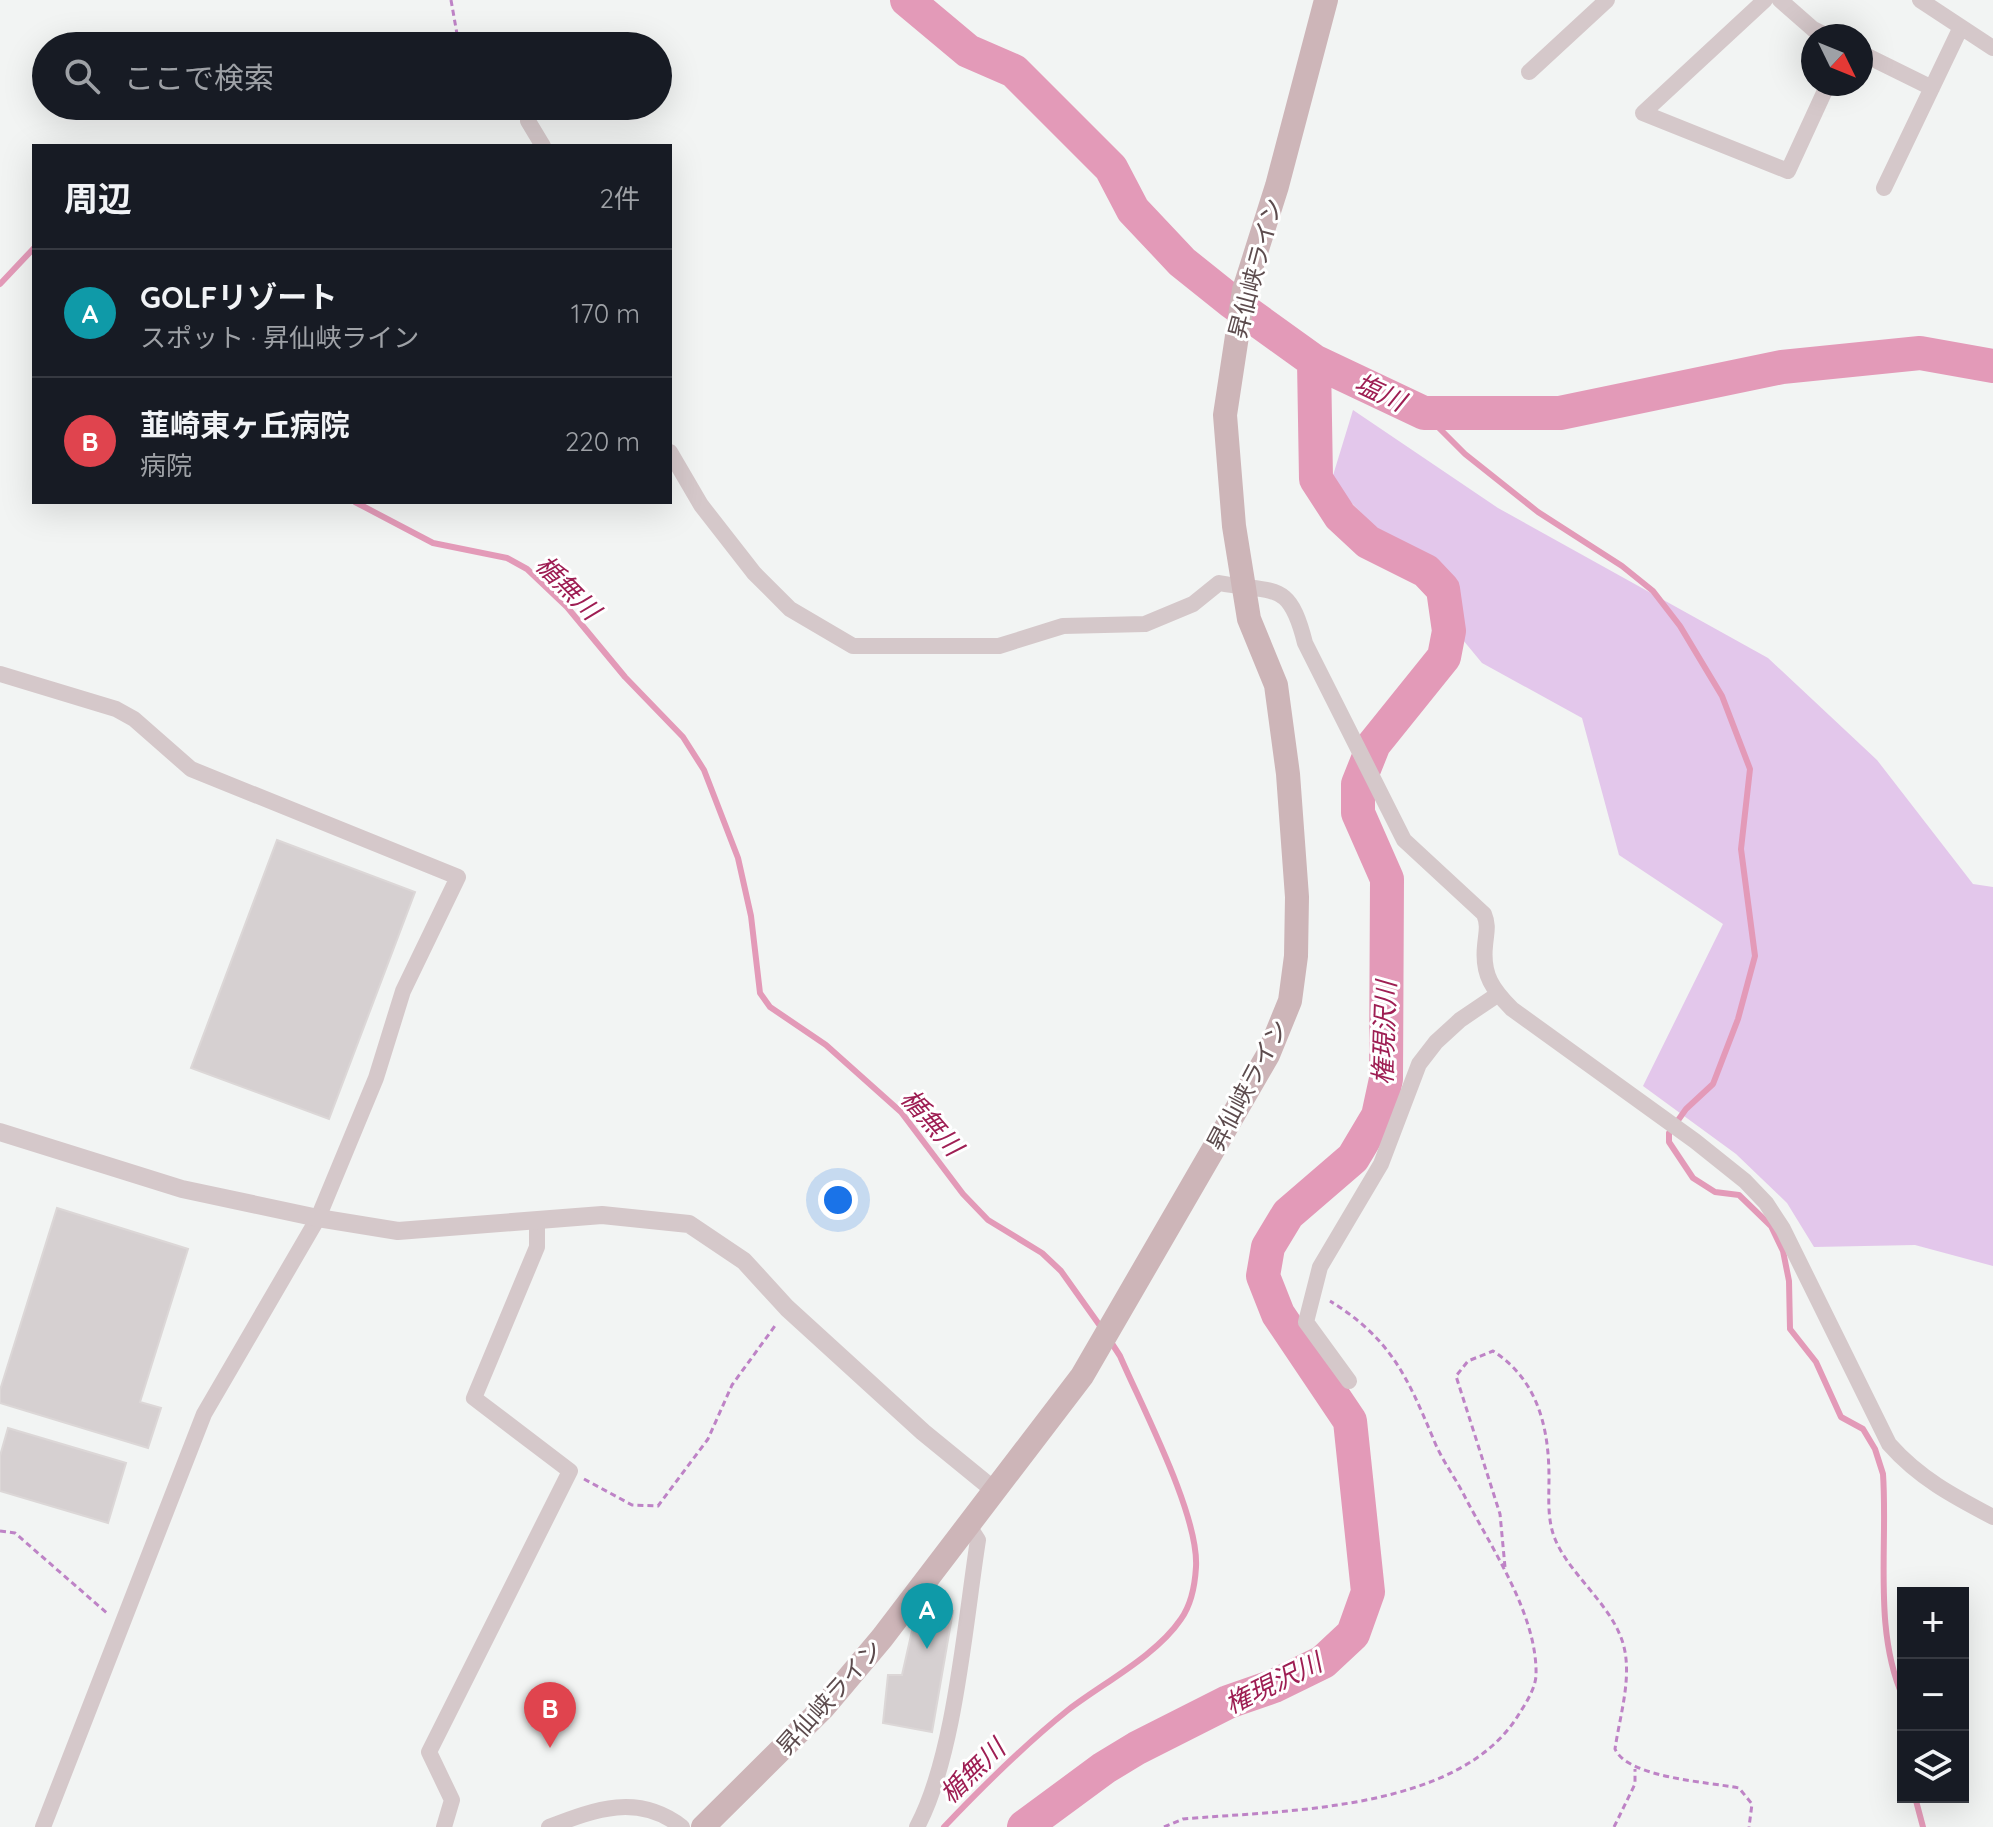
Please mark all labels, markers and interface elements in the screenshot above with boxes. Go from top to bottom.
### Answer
north arrow [1801,24,1873,96]
search box [32,32,672,120]
icon: search [60,54,104,98]
text: ここで検索 [124,59,274,97]
text: 周辺 [64,177,132,220]
text: 2件 [600,182,640,215]
street label: 昇仙峡ライン [1222,195,1288,341]
text: GOLFリゾート [140,278,337,316]
text: A [82,297,98,330]
text: 170 m [571,297,640,330]
text: スポット · 昇仙峡ライン [140,321,419,354]
water label: 塩川 [1349,366,1413,419]
text: 韮崎東ヶ丘病院 [140,406,350,444]
text: B [81,425,99,458]
text: 220 m [565,425,640,458]
text: 病院 [140,449,192,482]
water label: 楯無川 [529,548,609,628]
water label: 権現沢川 [1366,977,1402,1086]
street label: 昇仙峡ライン [1200,1014,1294,1156]
water label: 楯無川 [894,1082,972,1165]
your location [818,1180,858,1220]
pin: A [901,1583,953,1649]
map controls [1897,1587,1969,1803]
button: + [1897,1587,1969,1659]
street label: 昇仙峡ライン [770,1633,888,1761]
water label: 権現沢川 [1219,1644,1330,1721]
button: − [1897,1659,1969,1731]
pin: B [524,1682,576,1748]
water label: 楯無川 [932,1730,1014,1810]
button: layers [1897,1731,1969,1803]

